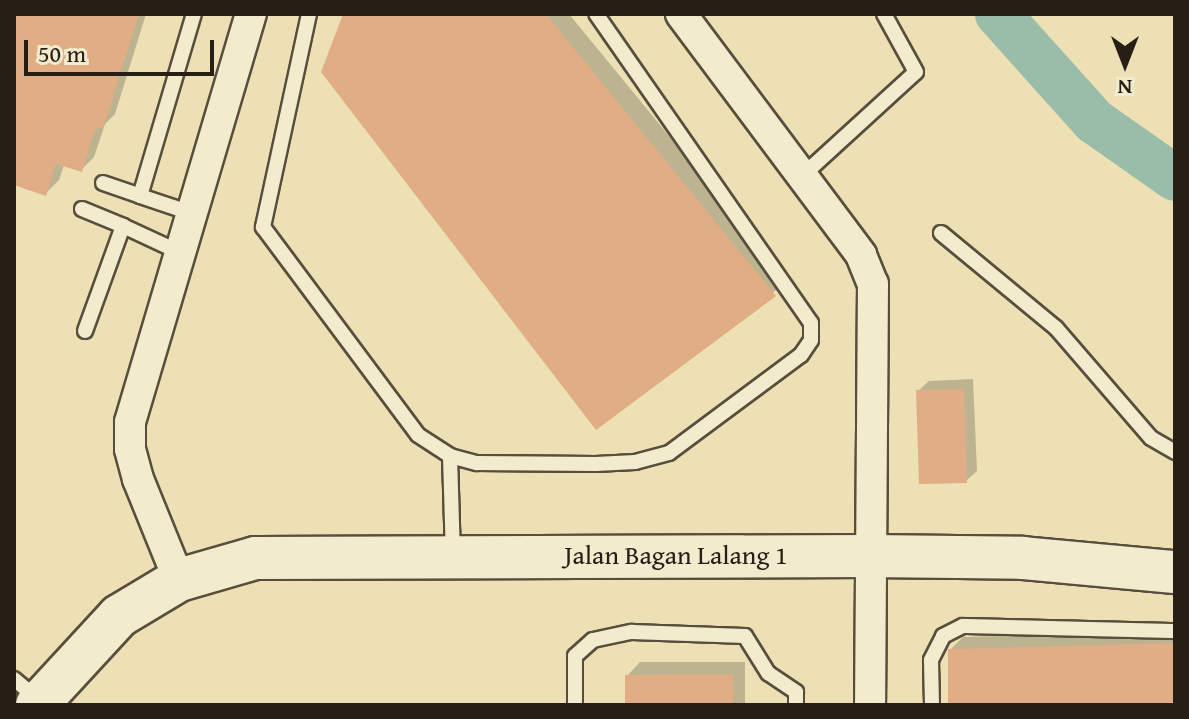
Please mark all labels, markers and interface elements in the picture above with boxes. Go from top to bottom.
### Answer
scale bar [28,24,218,74]
north arrow [1085,24,1165,104]
text: 50 m [38,36,86,71]
text: N [1118,72,1132,104]
street label: Jalan Bagan Lalang 1 [564,539,788,571]

